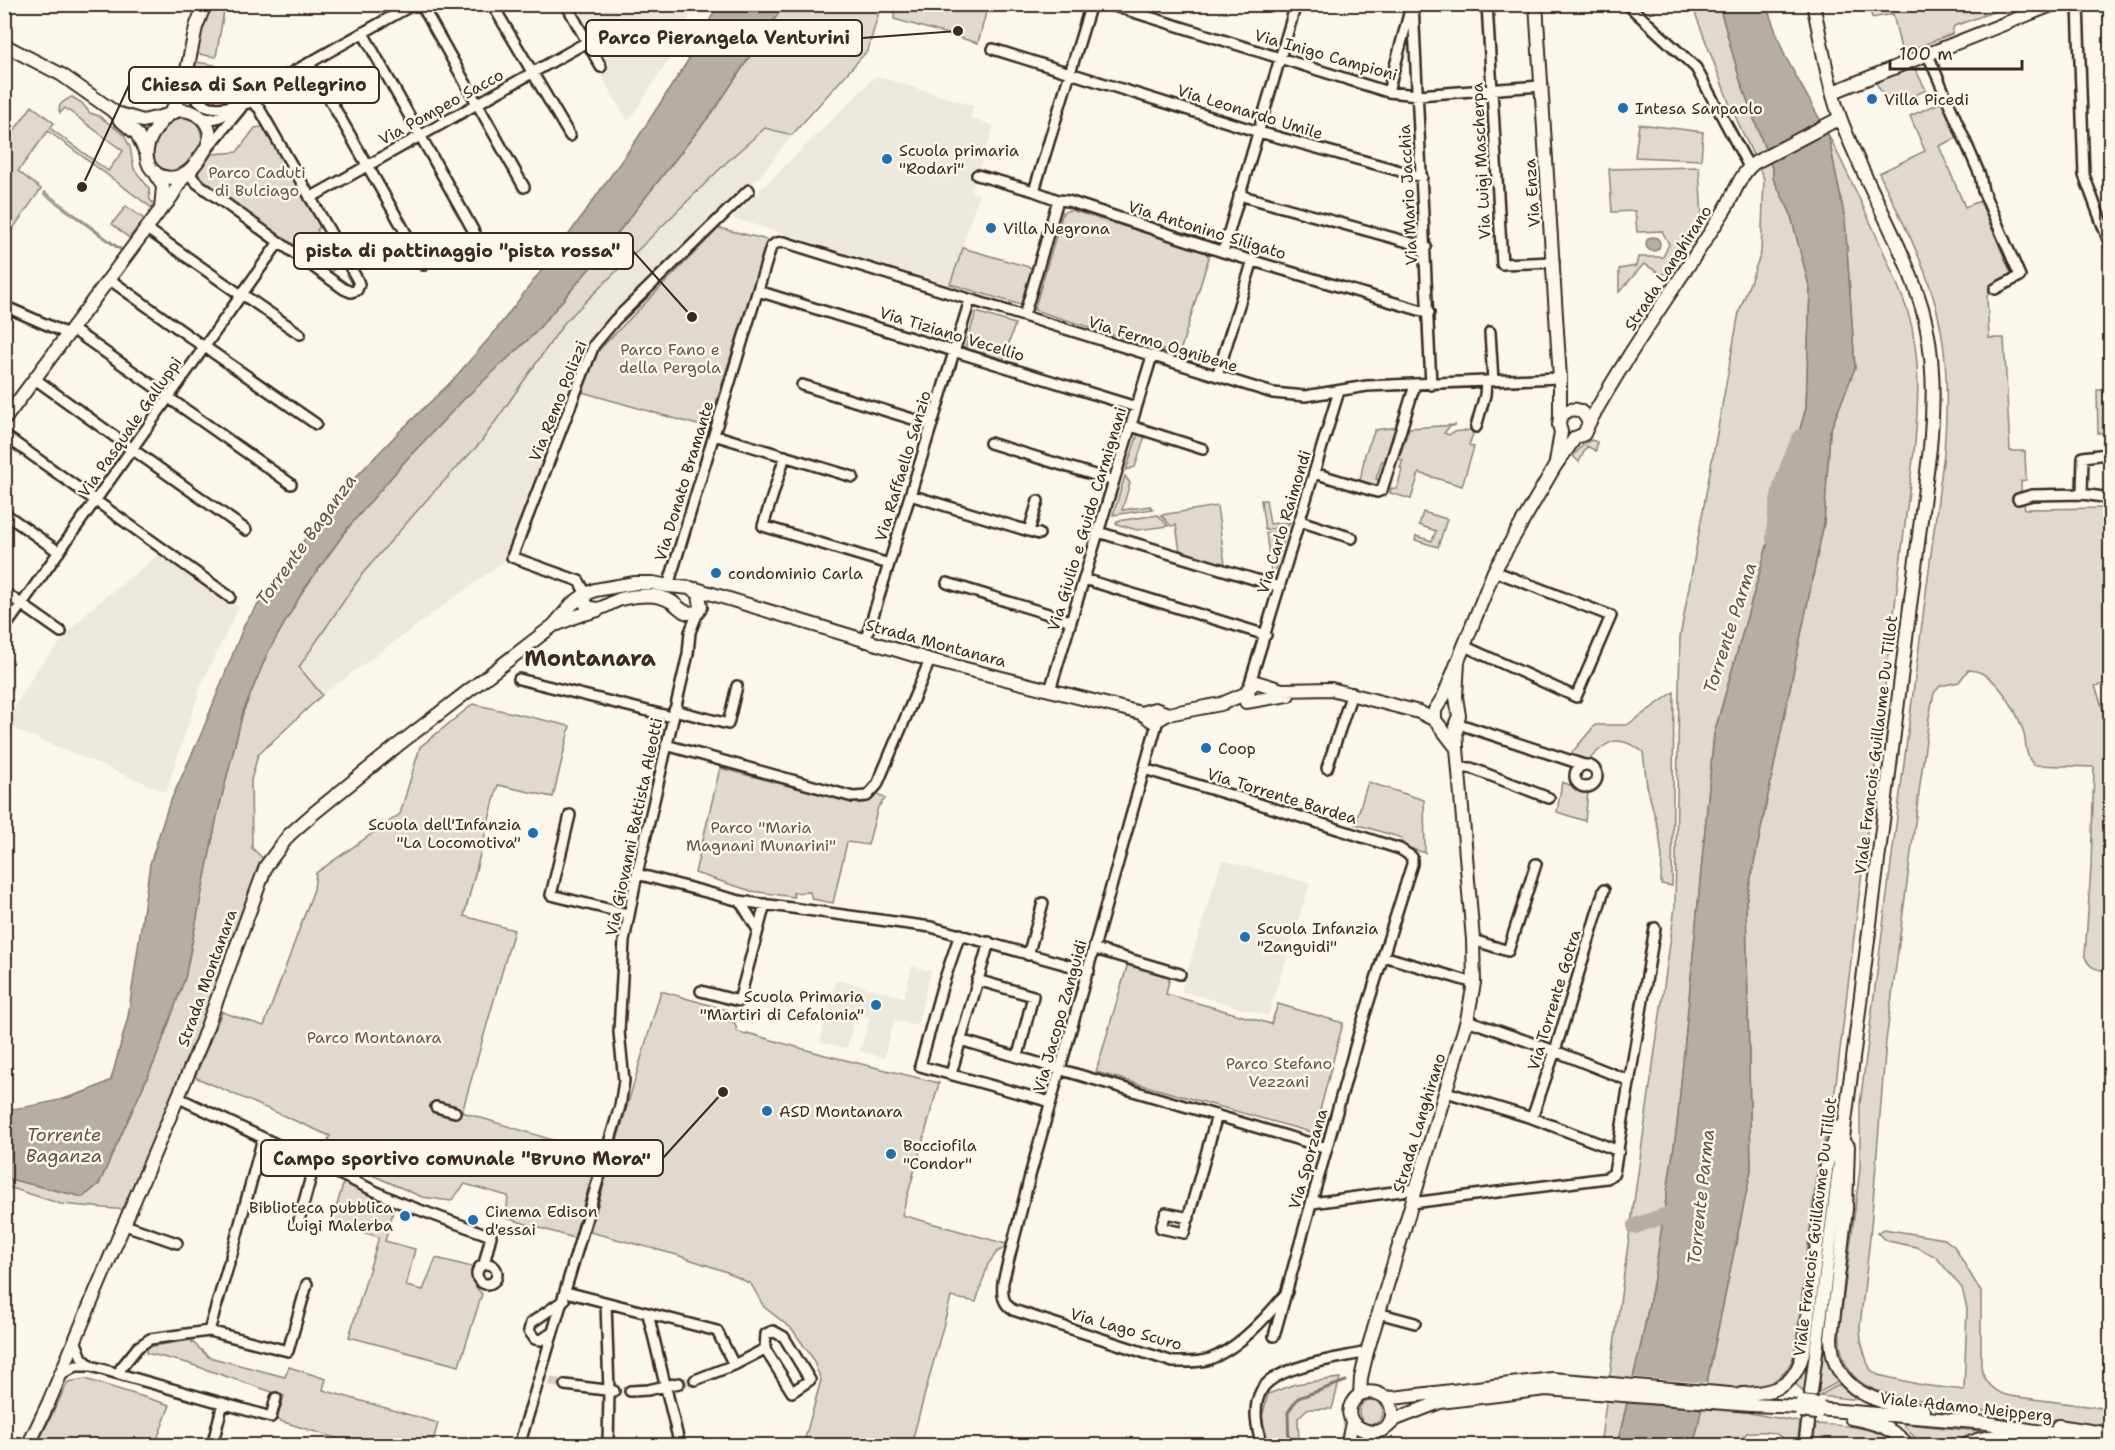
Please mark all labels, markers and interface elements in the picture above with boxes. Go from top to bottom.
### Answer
callout: Parco Pierangela Venturini [586,20,862,56]
street label: Via Inigo Campioni [1252,25,1400,85]
text: Parco Pierangela Venturini [598,26,850,50]
scale bar [1890,33,2022,71]
text: 100 m [1899,42,1953,66]
street label: Via Pompeo Sacco [375,64,507,150]
callout: Chiesa di San Pellegrino [129,67,379,103]
text: Chiesa di San Pellegrino [141,73,367,97]
street label: Via Leonardo Umile [1175,80,1325,144]
street label: Via Luigi Mascherpa [1466,82,1496,240]
place label: Villa Picedi [1884,89,1969,110]
marker: Villa Picedi [1865,92,1879,106]
place label: Intesa Sanpaolo [1635,98,1763,119]
marker: Intesa Sanpaolo [1616,101,1630,115]
street label: Via Mario Jacchia [1394,124,1422,266]
place label: Scuola primaria "Rodari" [899,140,1019,179]
marker: Scuola primaria "Rodari" [880,152,894,166]
street label: Via Enza [1519,158,1545,228]
park label: Parco Caduti di Bulciago [208,162,306,201]
street label: Via Antonino Siligato [1125,196,1289,264]
street label: Strada Langhirano [1620,201,1716,335]
place label: Villa Negrona [1003,218,1110,239]
marker: Villa Negrona [984,221,998,235]
callout: pista di pattinaggio "pista rossa" [294,233,633,269]
text: pista di pattinaggio "pista rossa" [306,239,620,263]
street label: Via Tiziano Vecellio [877,302,1027,366]
street label: Via Fermo Ognibene [1085,311,1241,377]
street label: Via Remo Polizzi [524,337,592,465]
park label: Parco Fano e della Pergola [619,339,721,378]
street label: Via Pasquale Galluppi [74,353,186,501]
street label: Via Raffaello Sanzio [870,388,936,544]
street label: Via Donato Bramante [650,398,718,564]
street label: Via Giulio e Guido Carmignani [1043,404,1131,634]
street label: Via Carlo Raimondi [1252,448,1316,596]
water label: Torrente Baganza [250,469,362,611]
water label: Torrente Parma [1698,559,1762,697]
place label: condominio Carla [728,563,863,584]
marker: condominio Carla [709,566,723,580]
street label: Strada Montanara [864,614,1009,672]
street label: Viale Francois Guillaume Du Tillot [1850,614,1902,876]
district label: Montanara [524,644,656,673]
street label: Via Giovanni Battista Aleotti [601,716,667,938]
place label: Coop [1218,738,1256,759]
marker: Coop [1199,741,1213,755]
street label: Via Torrente Bardea [1204,763,1360,829]
place label: Scuola dell'Infanzia "La Locomotiva" [368,814,521,853]
park label: Parco "Maria Magnani Munarini" [686,817,836,856]
marker: Scuola dell'Infanzia "La Locomotiva" [526,826,540,840]
street label: Strada Montanara [172,906,242,1049]
place label: Scuola Infanzia "Zanguidi" [1257,918,1378,957]
street label: Via Torrente Gotra [1523,927,1585,1073]
marker: Scuola Infanzia "Zanguidi" [1238,930,1252,944]
street label: Via Jacopo Zanguidi [1028,937,1092,1095]
place label: Scuola Primaria "Martiri di Cefalonia" [700,986,864,1025]
marker: Scuola Primaria "Martiri di Cefalonia" [869,998,883,1012]
park label: Parco Montanara [307,1027,441,1048]
street label: Strada Langhirano [1388,1050,1450,1196]
park label: Parco Stefano Vezzani [1226,1053,1332,1092]
street label: Viale Francois Guillaume Du Tillot [1789,1096,1841,1358]
place label: ASD Montanara [779,1101,902,1122]
marker: ASD Montanara [760,1104,774,1118]
street label: Via Sporzana [1284,1106,1332,1212]
water label: Torrente Baganza [26,1123,102,1168]
water label: Torrente Parma [1682,1128,1720,1266]
place label: Bocciofila "Condor" [903,1135,977,1174]
callout: Campo sportivo comunale "Bruno Mora" [261,1140,663,1176]
text: Campo sportivo comunale "Bruno Mora" [273,1147,651,1171]
marker: Bocciofila "Condor" [884,1147,898,1161]
place label: Biblioteca pubblica Luigi Malerba [249,1197,393,1236]
place label: Cinema Edison d'essai [485,1201,598,1240]
marker: Biblioteca pubblica Luigi Malerba [398,1209,412,1223]
marker: Cinema Edison d'essai [466,1213,480,1227]
street label: Via Lago Scuro [1068,1303,1184,1355]
street label: Viale Adamo Neipperg [1879,1387,2054,1427]

